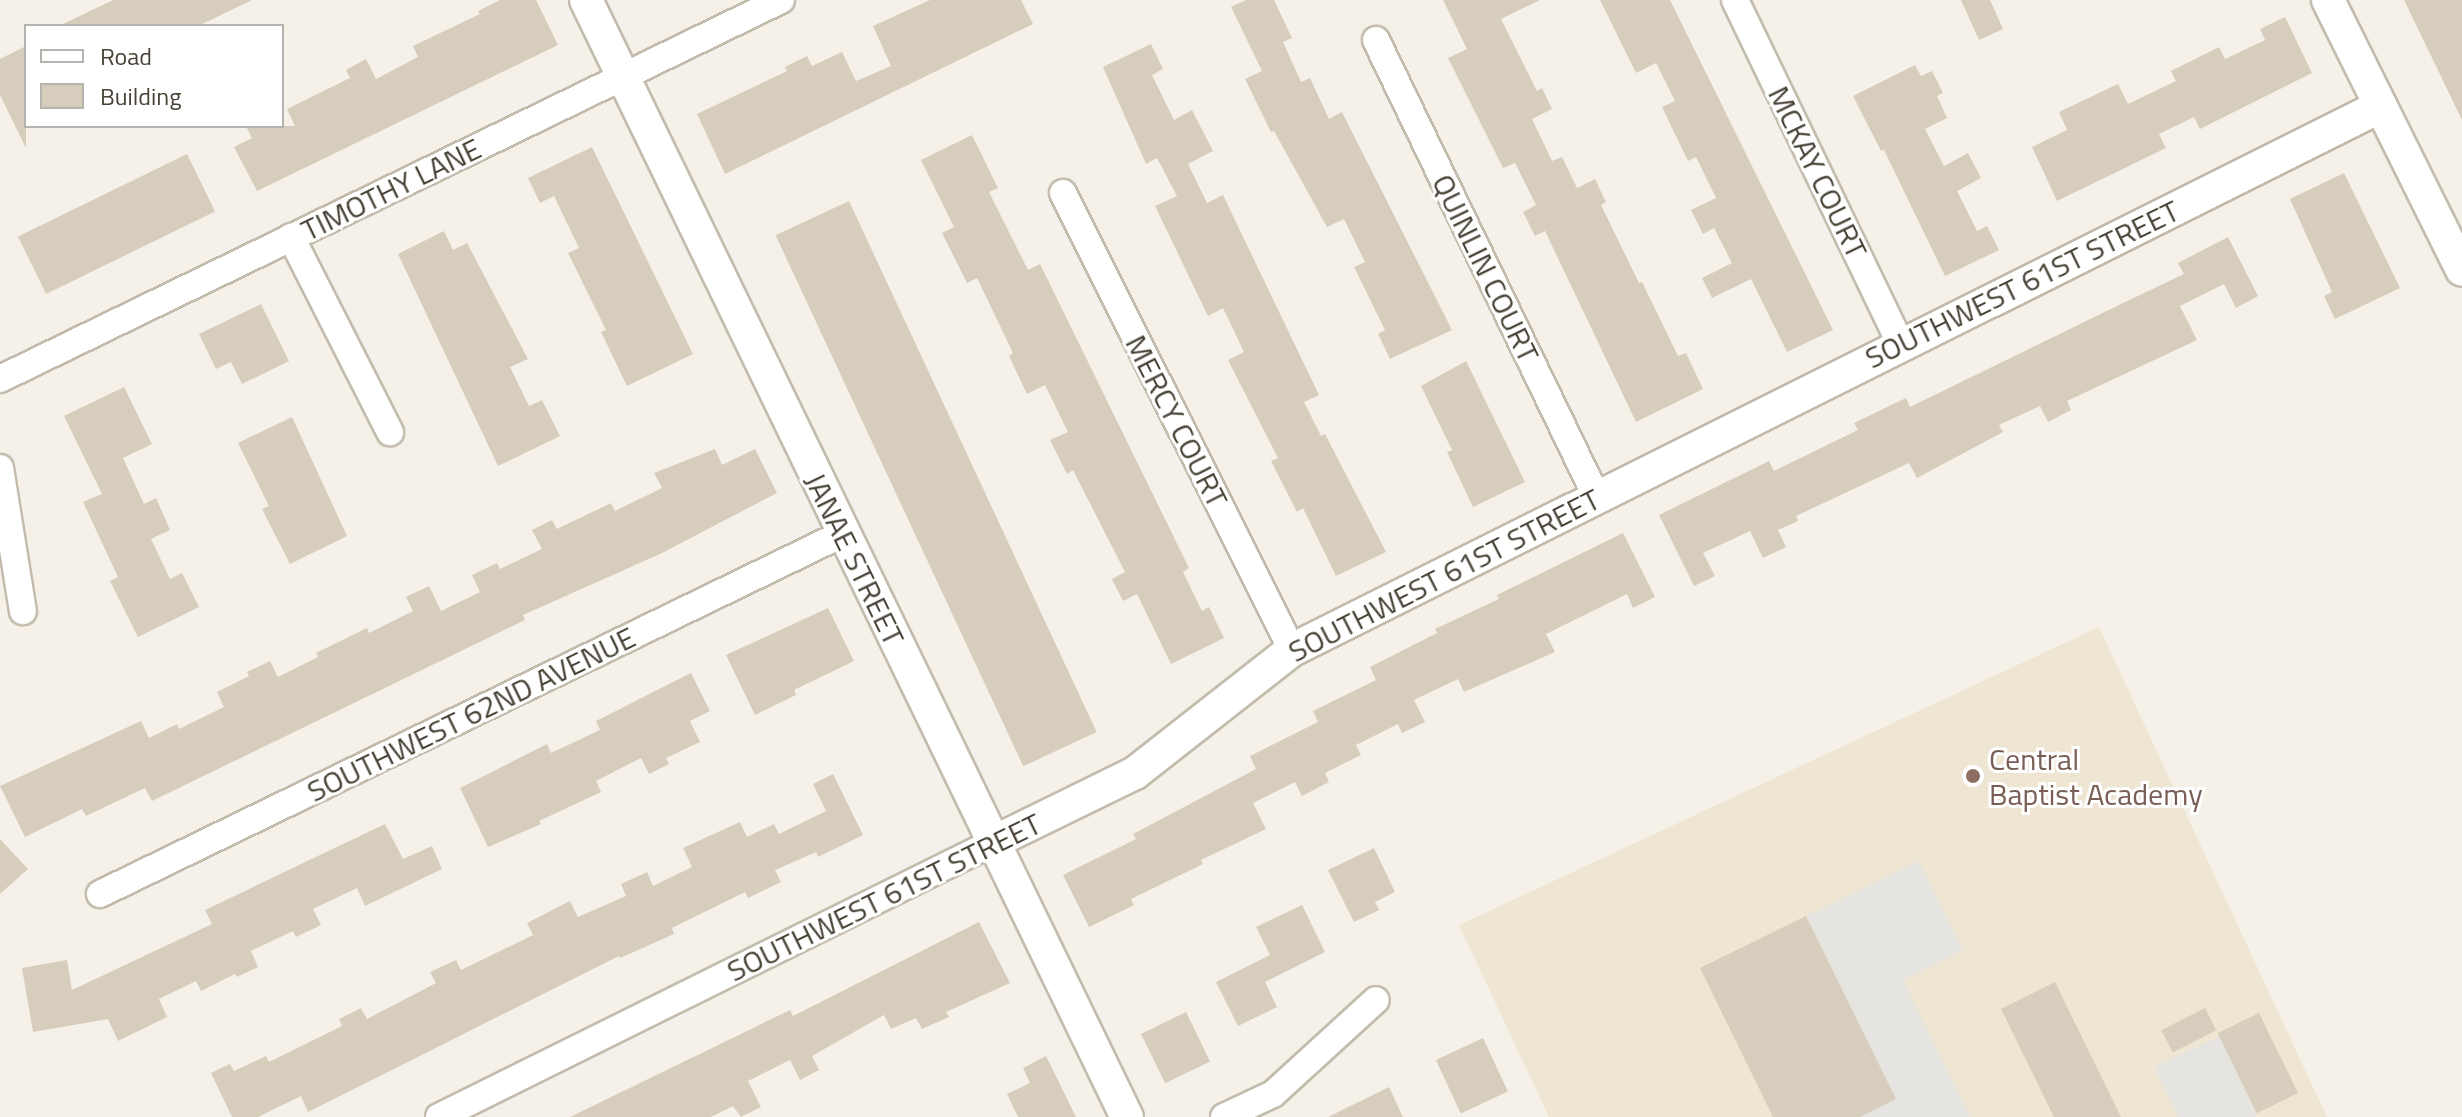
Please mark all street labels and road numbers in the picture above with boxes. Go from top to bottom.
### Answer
street label: MCKAY COURT [1761,80,1875,264]
street label: TIMOTHY LANE [295,130,487,248]
street label: QUINLIN COURT [1425,168,1547,368]
street label: SOUTHWEST 61ST STREET [1859,192,2185,376]
street label: MERCY COURT [1118,329,1236,513]
street label: JANAE STREET [798,467,912,651]
street label: SOUTHWEST 61ST STREET [1282,481,1606,669]
street label: SOUTHWEST 62ND AVENUE [301,619,641,809]
street label: SOUTHWEST 61ST STREET [721,805,1047,989]

